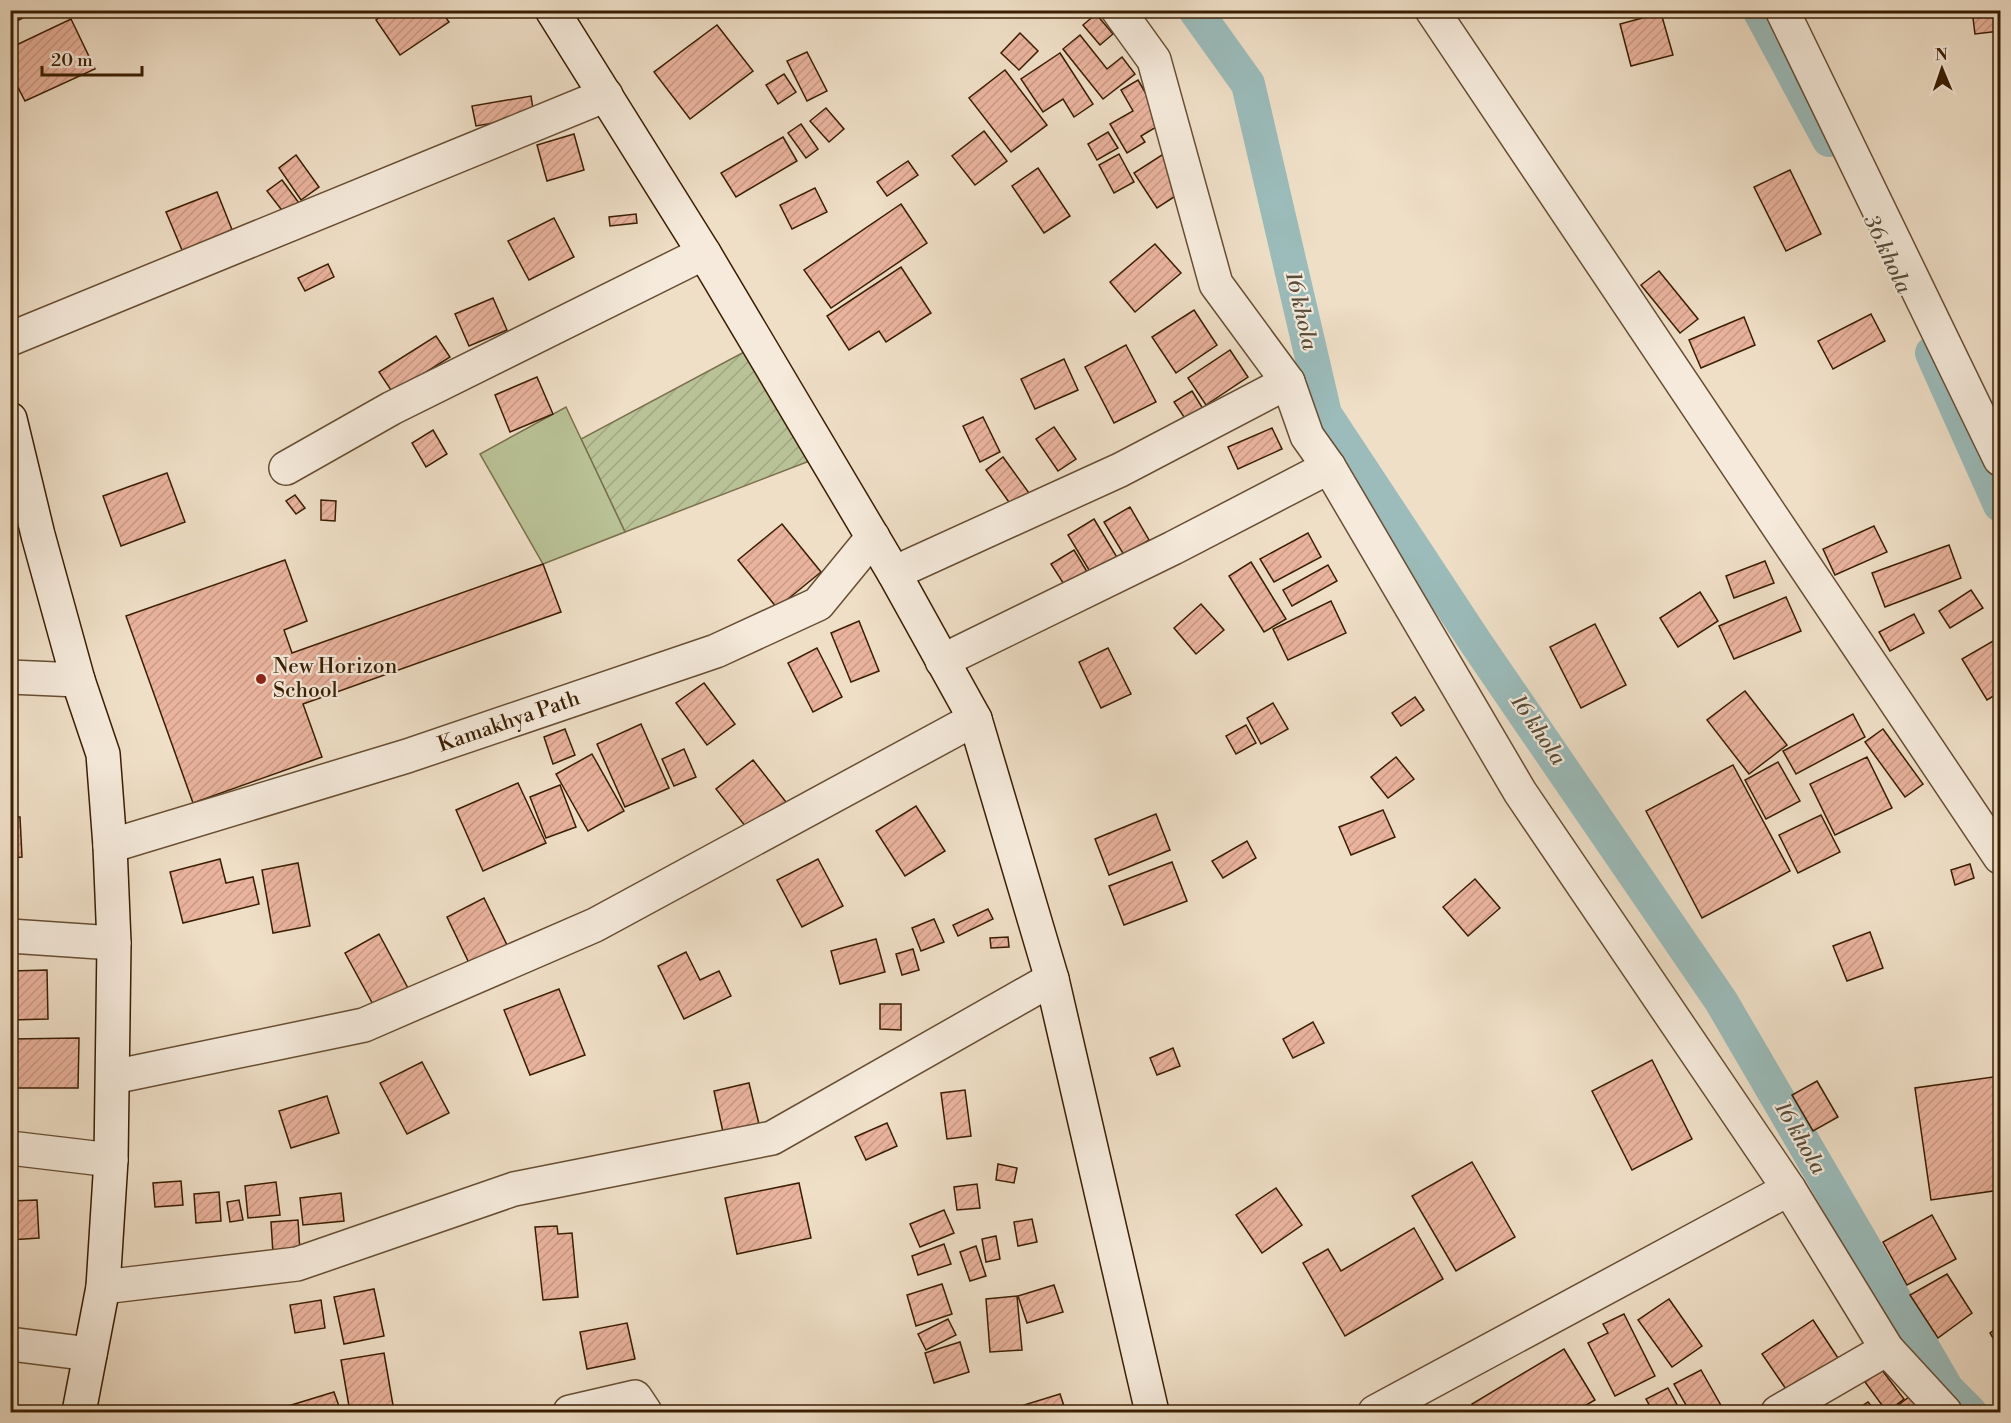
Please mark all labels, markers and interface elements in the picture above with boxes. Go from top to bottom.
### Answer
scale bar [42,39,142,77]
north arrow [1912,39,1972,99]
text: N [1935,45,1949,65]
text: 20 m [51,49,93,72]
water label: 36 khola [1857,210,1917,299]
water label: 16 khola [1279,269,1323,354]
place label: New Horizon School [273,654,398,704]
marker: New Horizon School [254,672,268,686]
street label: Kamakhya Path [435,685,584,758]
water label: 16 khola [1505,689,1572,771]
water label: 16 khola [1768,1097,1832,1180]

